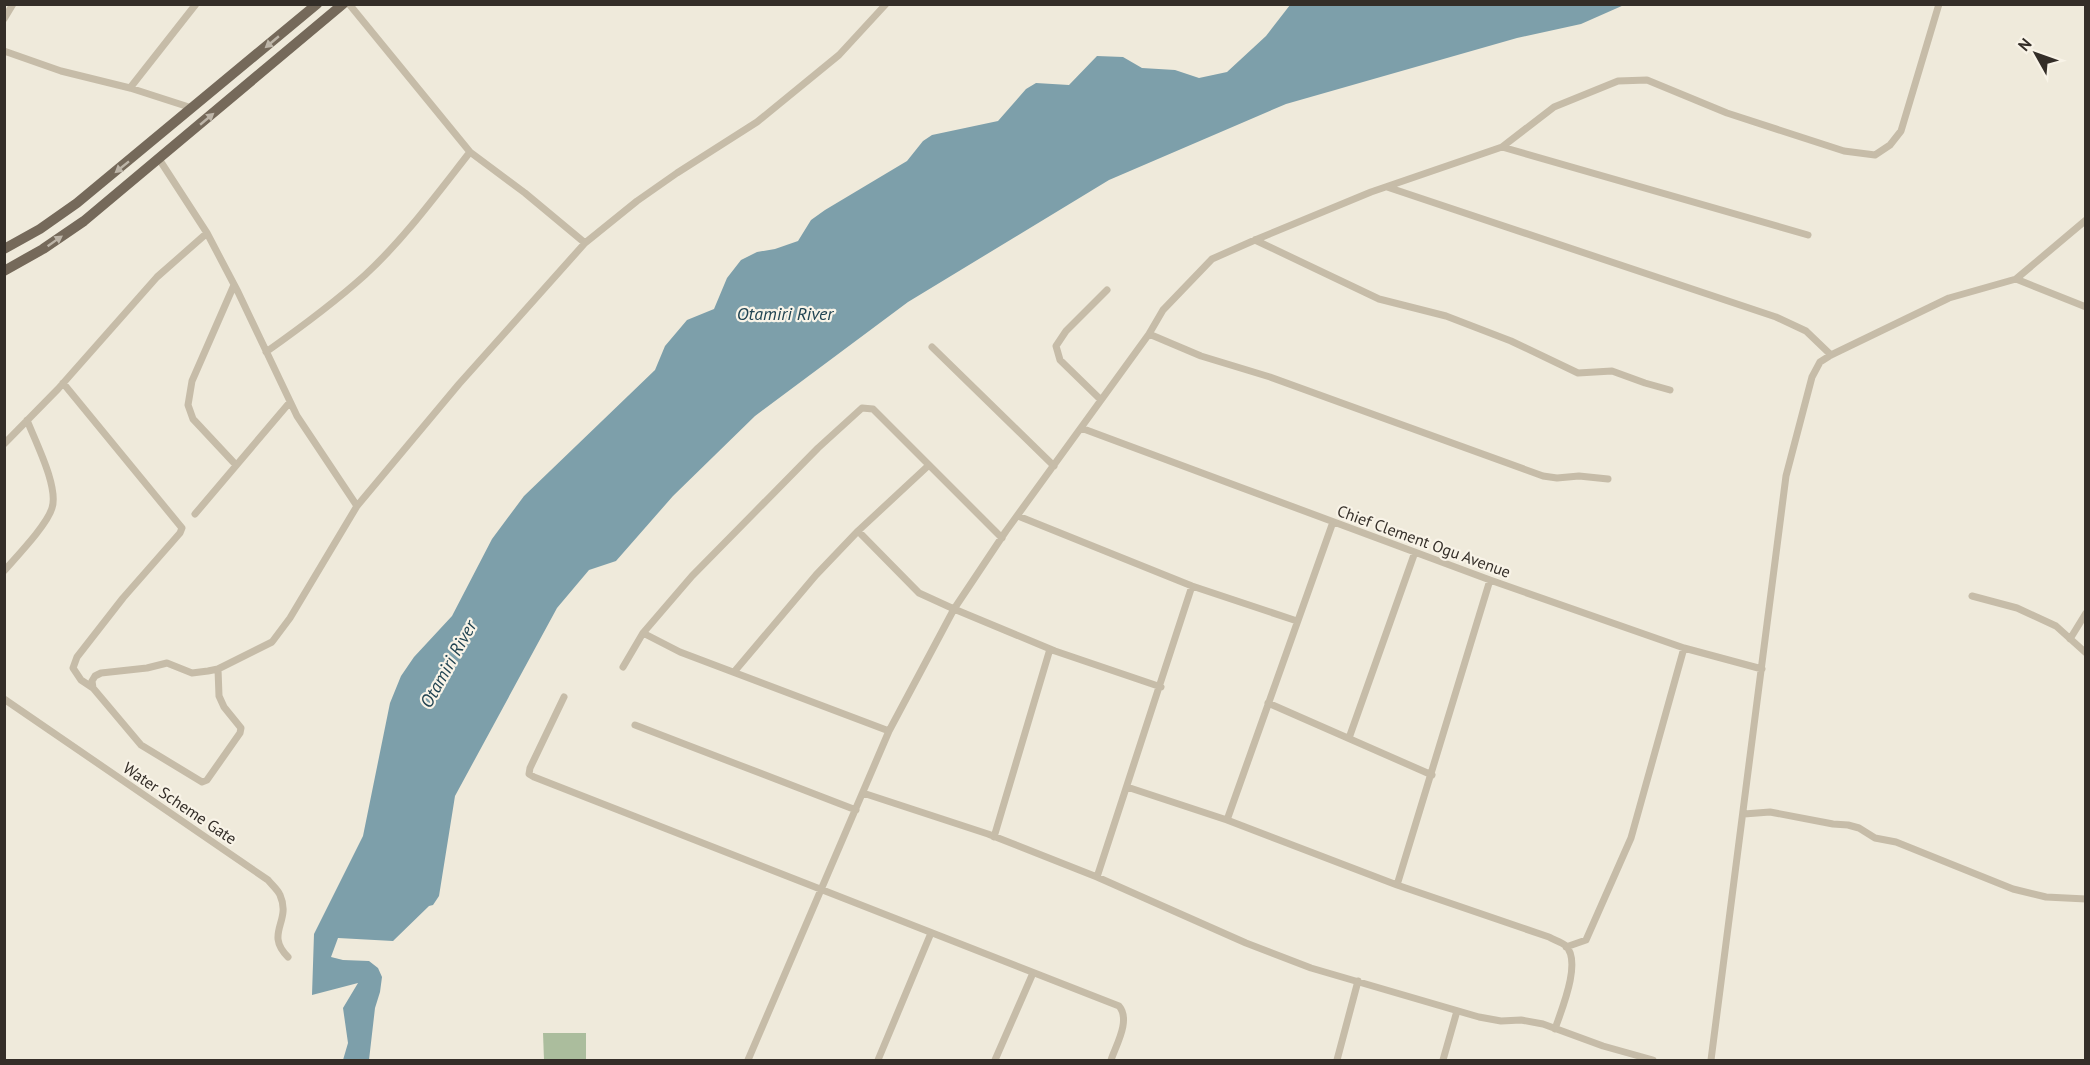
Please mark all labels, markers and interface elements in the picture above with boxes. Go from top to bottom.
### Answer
north arrow [2006,24,2066,84]
text: N [2013,34,2036,55]
one-way arrow [265,35,280,48]
one-way arrow [199,113,214,126]
one-way arrow [114,160,129,172]
one-way arrow [46,235,62,247]
water label: Otamiri River [737,302,834,325]
street label: Chief Clement Ogu Avenue [1335,500,1513,582]
water label: Otamiri River [415,615,482,712]
street label: Water Scheme Gate [119,758,241,848]

